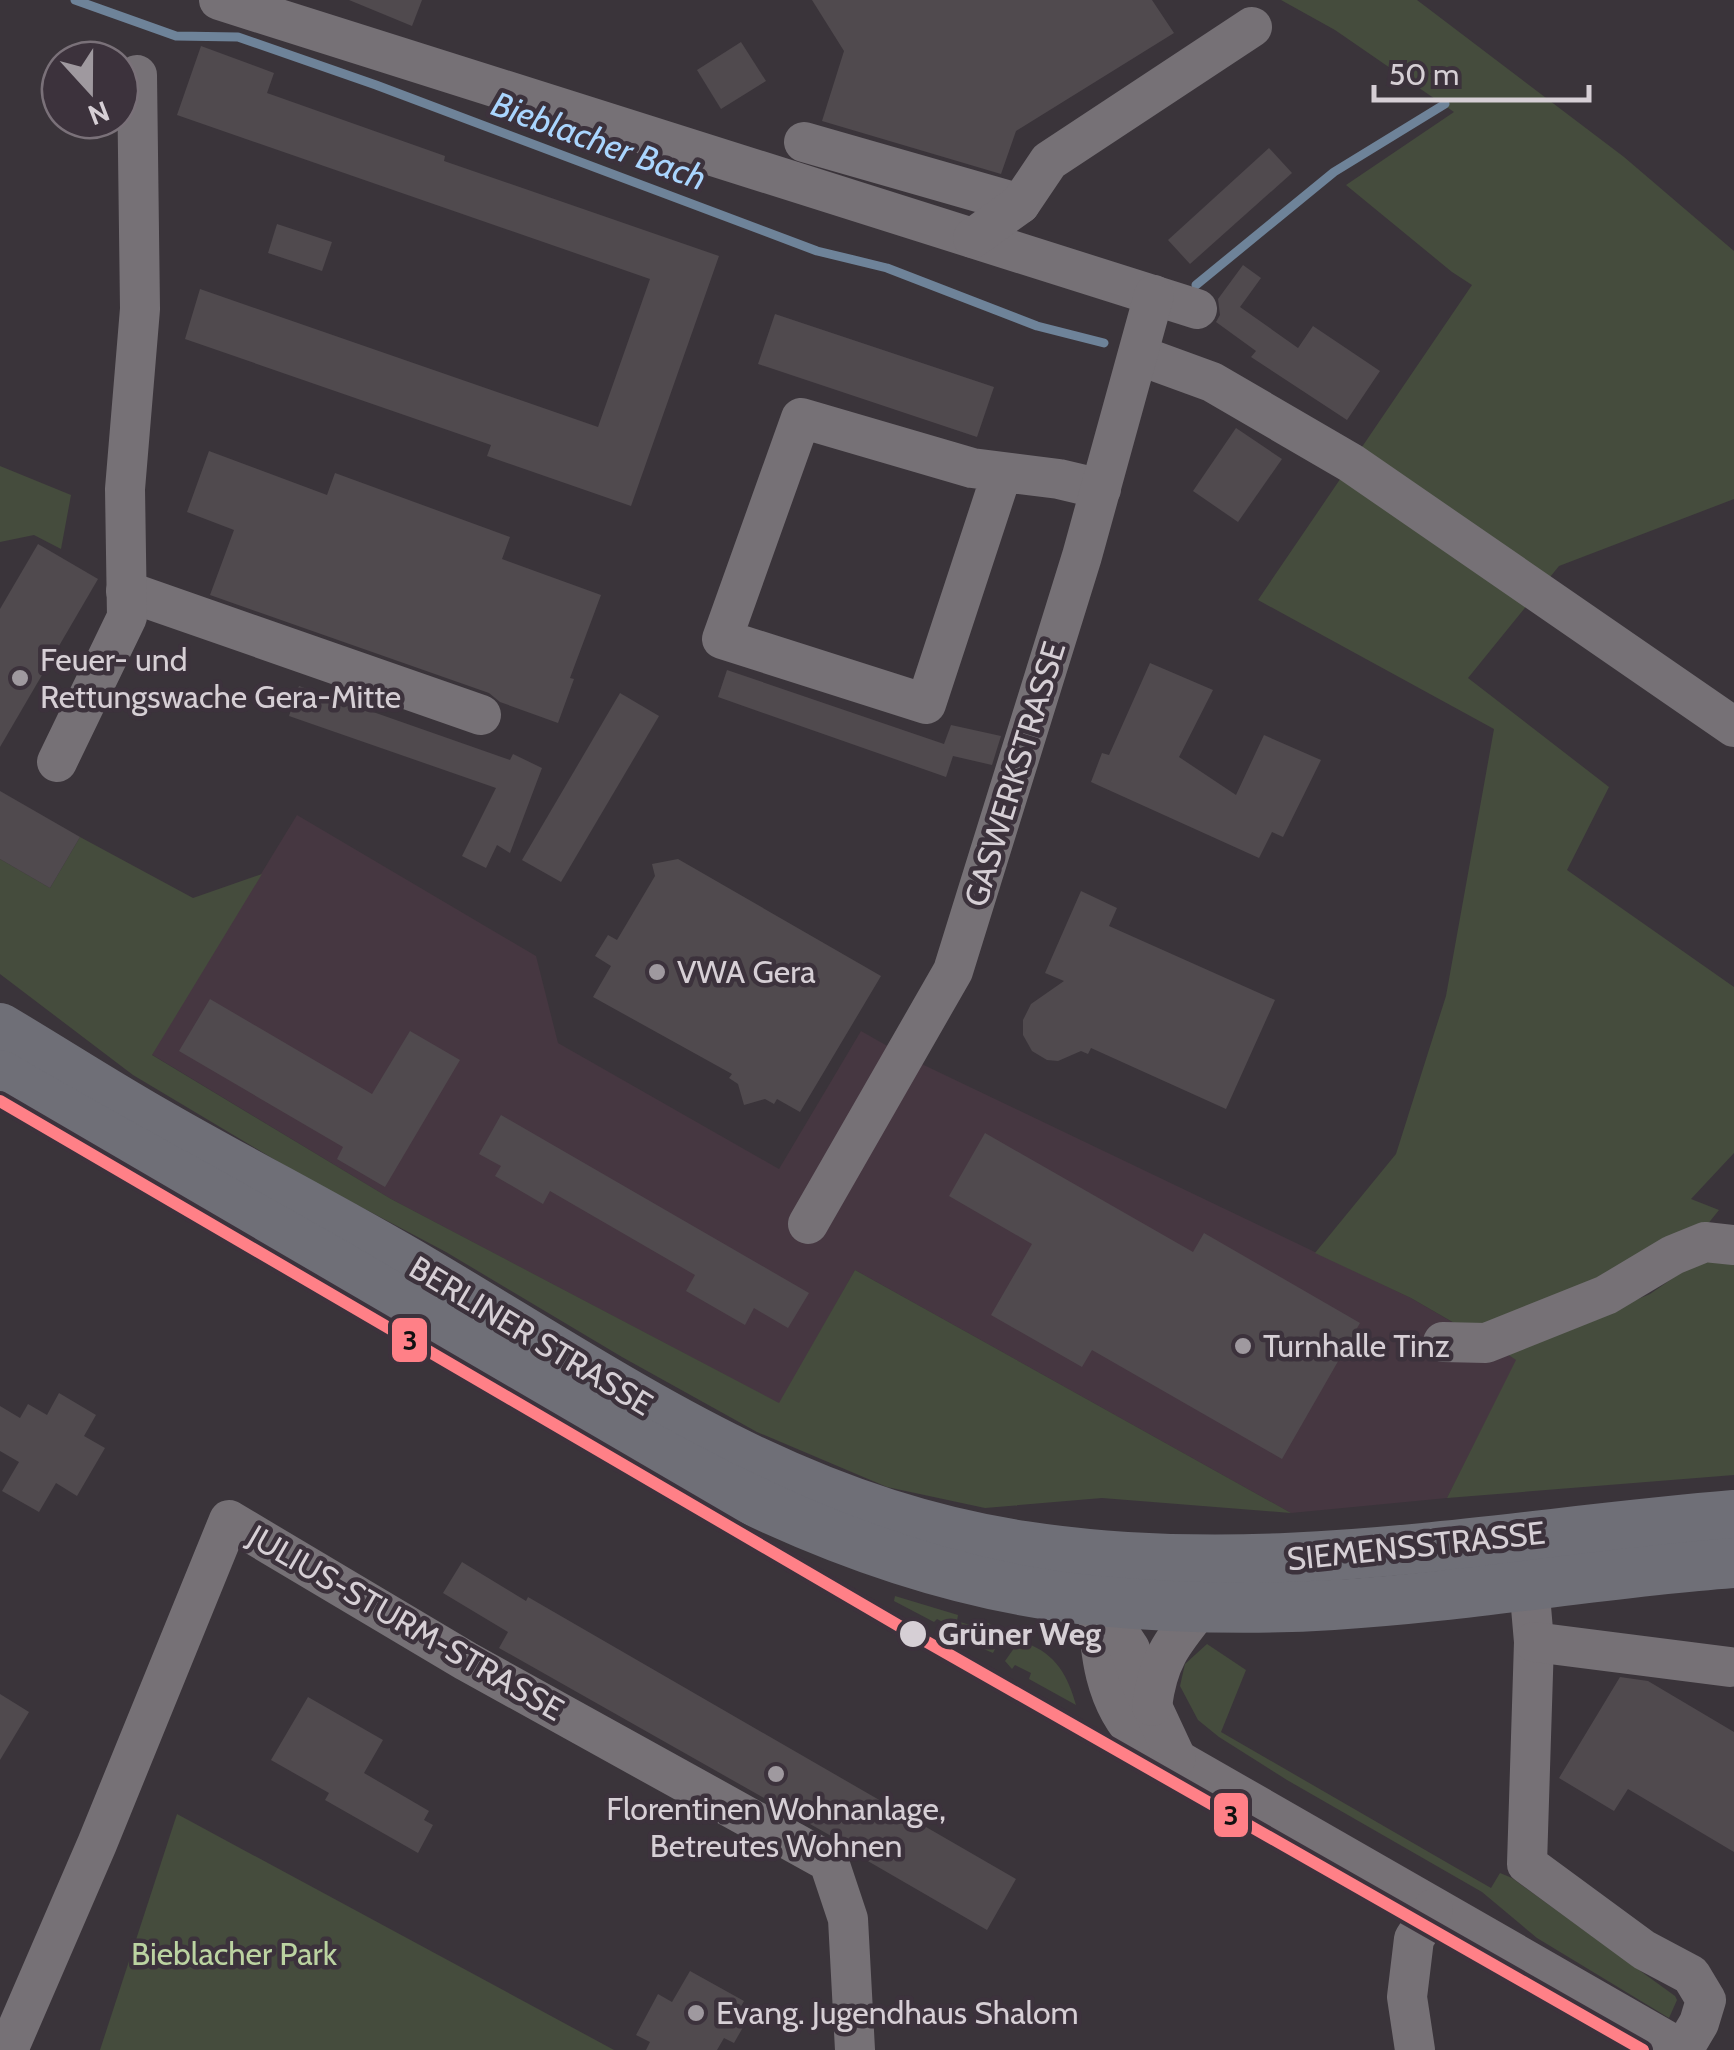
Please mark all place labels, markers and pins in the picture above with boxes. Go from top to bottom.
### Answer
place label: Feuer- und Rettungswache Gera-Mitte [40,640,401,716]
marker: Feuer- und Rettungswache Gera-Mitte [9,667,31,689]
place label: VWA Gera [677,952,816,991]
marker: VWA Gera [646,961,668,983]
place label: Turnhalle Tinz [1263,1326,1450,1365]
marker: Turnhalle Tinz [1232,1335,1254,1357]
place label: Grüner Weg [938,1614,1101,1653]
marker: Grüner Weg [897,1618,929,1650]
marker: Florentinen Wohnanlage, Betreutes Wohnen [765,1763,787,1785]
place label: Florentinen Wohnanlage, Betreutes Wohnen [606,1789,946,1865]
place label: Evang. Jugendhaus Shalom [716,1993,1079,2032]
marker: Evang. Jugendhaus Shalom [685,2002,707,2024]

